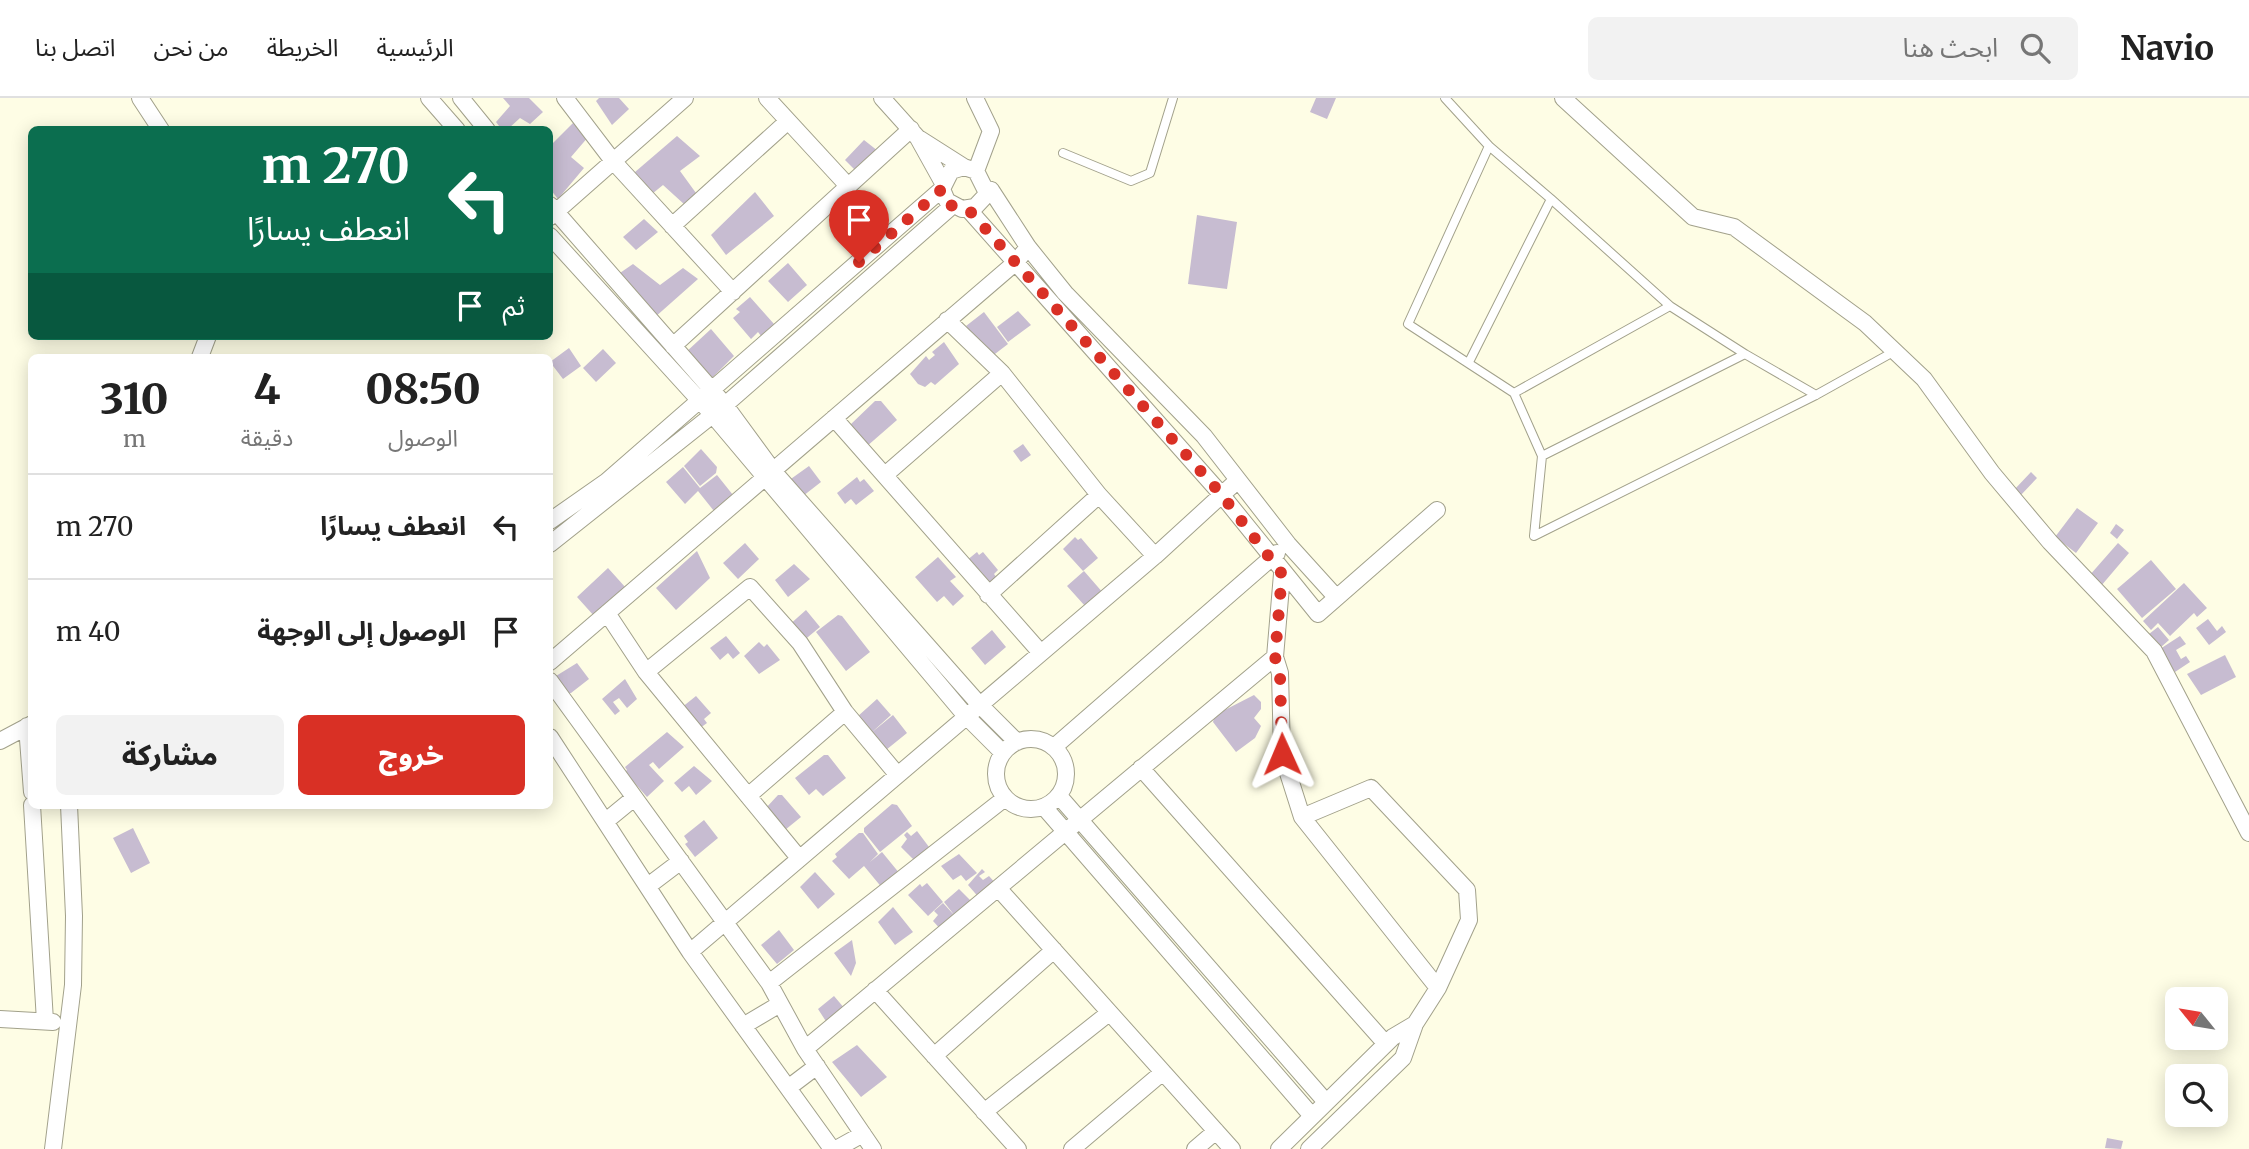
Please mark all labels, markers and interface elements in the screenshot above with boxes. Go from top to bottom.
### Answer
search box [1588,17,2078,80]
text: Navio [2120,28,2214,69]
icon: search [2016,29,2054,67]
text: ابحث هنا [1903,31,1998,64]
text: اتصل بنا [35,32,116,63]
text: من نحن [154,32,229,63]
text: الخريطة [267,32,339,63]
text: الرئيسية [377,32,454,63]
text: 270 m [262,135,410,196]
icon: left [434,154,525,245]
pin [829,190,889,262]
icon: arrive [840,201,878,239]
text: انعطف يسارًا [247,209,410,249]
icon: arrive [451,287,489,325]
text: ثم [503,289,525,322]
text: 4 [253,363,280,415]
text: 08:50 [365,363,481,415]
text: 310 [100,373,169,425]
text: دقيقة [241,423,293,452]
text: الوصول [388,423,458,452]
text: m [123,424,146,453]
icon: left [487,508,525,546]
text: انعطف يسارًا [320,509,466,542]
text: 270 m [56,510,133,543]
icon: arrive [487,613,525,651]
text: الوصول إلى الوجهة [257,614,466,647]
text: 40 m [56,615,120,648]
button: مشاركة [56,715,284,795]
button: خروج [298,715,525,795]
position arrow [1245,717,1319,791]
north arrow [2165,987,2228,1050]
map controls [2165,987,2228,1127]
button: search [2165,1064,2228,1127]

